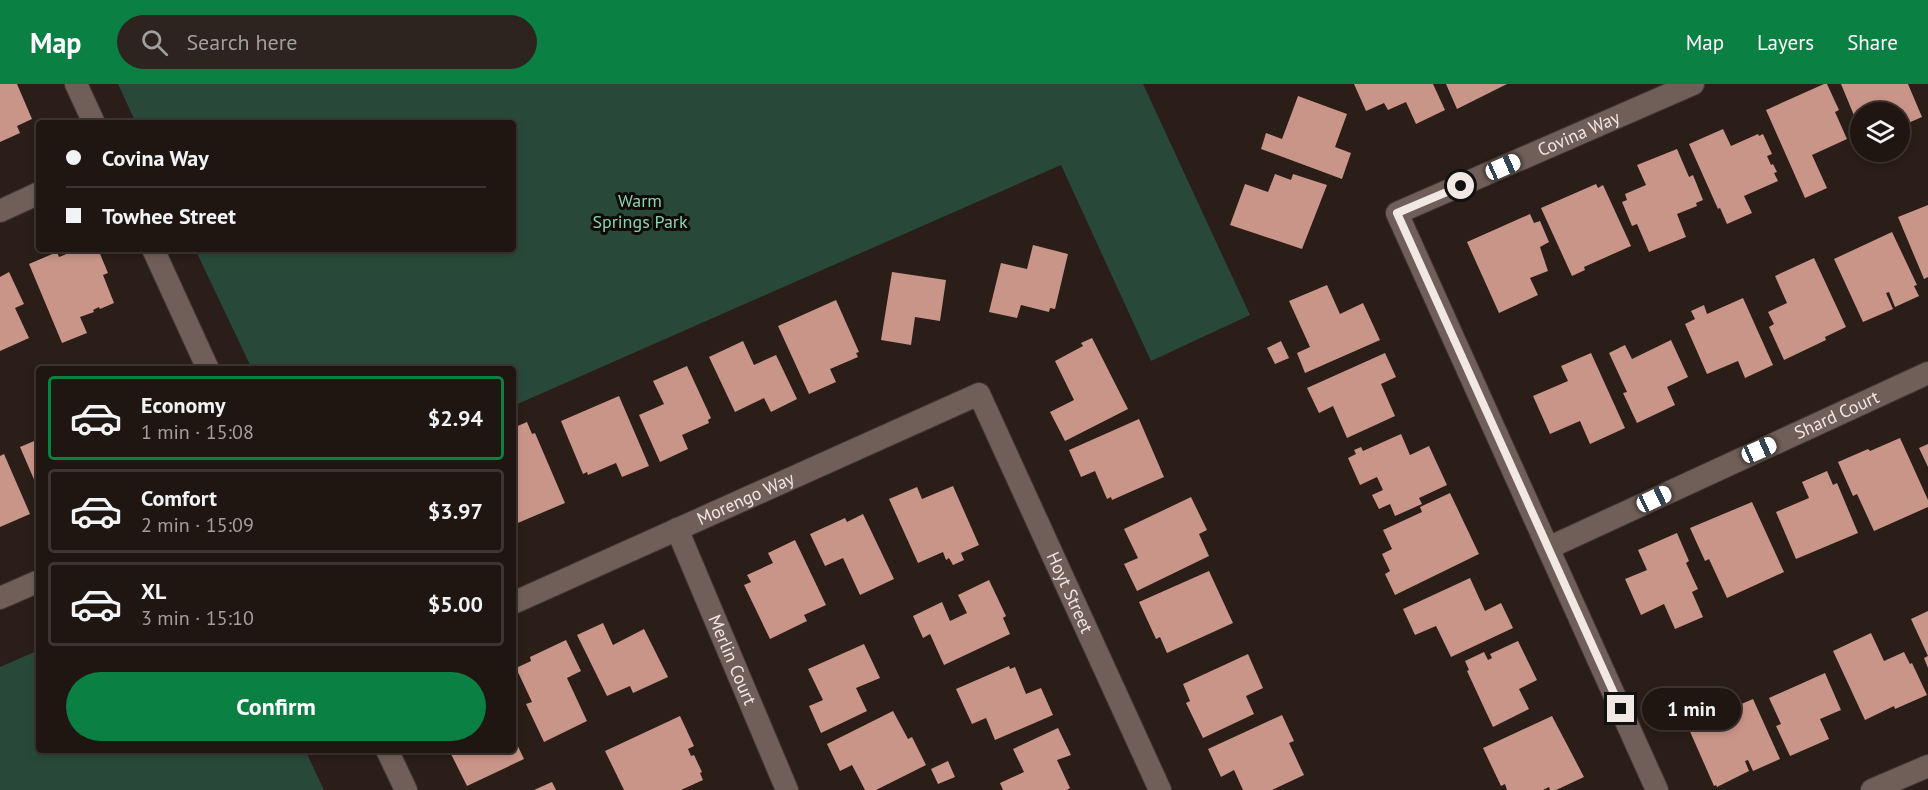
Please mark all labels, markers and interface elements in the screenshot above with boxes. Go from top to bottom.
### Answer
search box [117,15,537,69]
text: Map [30,24,81,61]
icon: search [138,26,171,59]
text: Search here [186,28,297,56]
text: Map [1686,29,1724,56]
text: Layers [1757,29,1814,56]
text: Share [1847,29,1898,56]
map controls [1850,102,1910,162]
button: layers [1850,102,1910,162]
street label: Covina Way [1534,105,1624,161]
text: Covina Way [102,144,209,172]
car [1483,151,1523,183]
route start [1447,172,1474,199]
park label: Warm Springs Park [592,189,688,233]
text: Towhee Street [102,202,236,230]
street label: Shard Court [1791,385,1883,444]
icon: car [69,391,123,445]
text: Economy [141,391,225,419]
text: $2.94 [428,404,483,432]
text: 1 min · 15:08 [141,419,254,445]
car [1739,434,1779,466]
street label: Morengo Way [693,466,798,530]
car [1634,483,1674,515]
icon: car [69,484,123,538]
text: Comfort [141,484,217,512]
text: $3.97 [428,497,483,525]
text: 2 min · 15:09 [141,512,254,538]
street label: Hoyt Street [1042,548,1099,637]
icon: car [69,577,123,631]
text: XL [141,577,166,605]
text: $5.00 [428,590,483,618]
text: 3 min · 15:10 [141,605,254,631]
street label: Merlin Court [703,611,762,708]
button: Confirm [66,672,486,741]
callout: 1 min [1642,688,1741,730]
route end [1607,695,1634,722]
text: 1 min [1667,696,1716,722]

